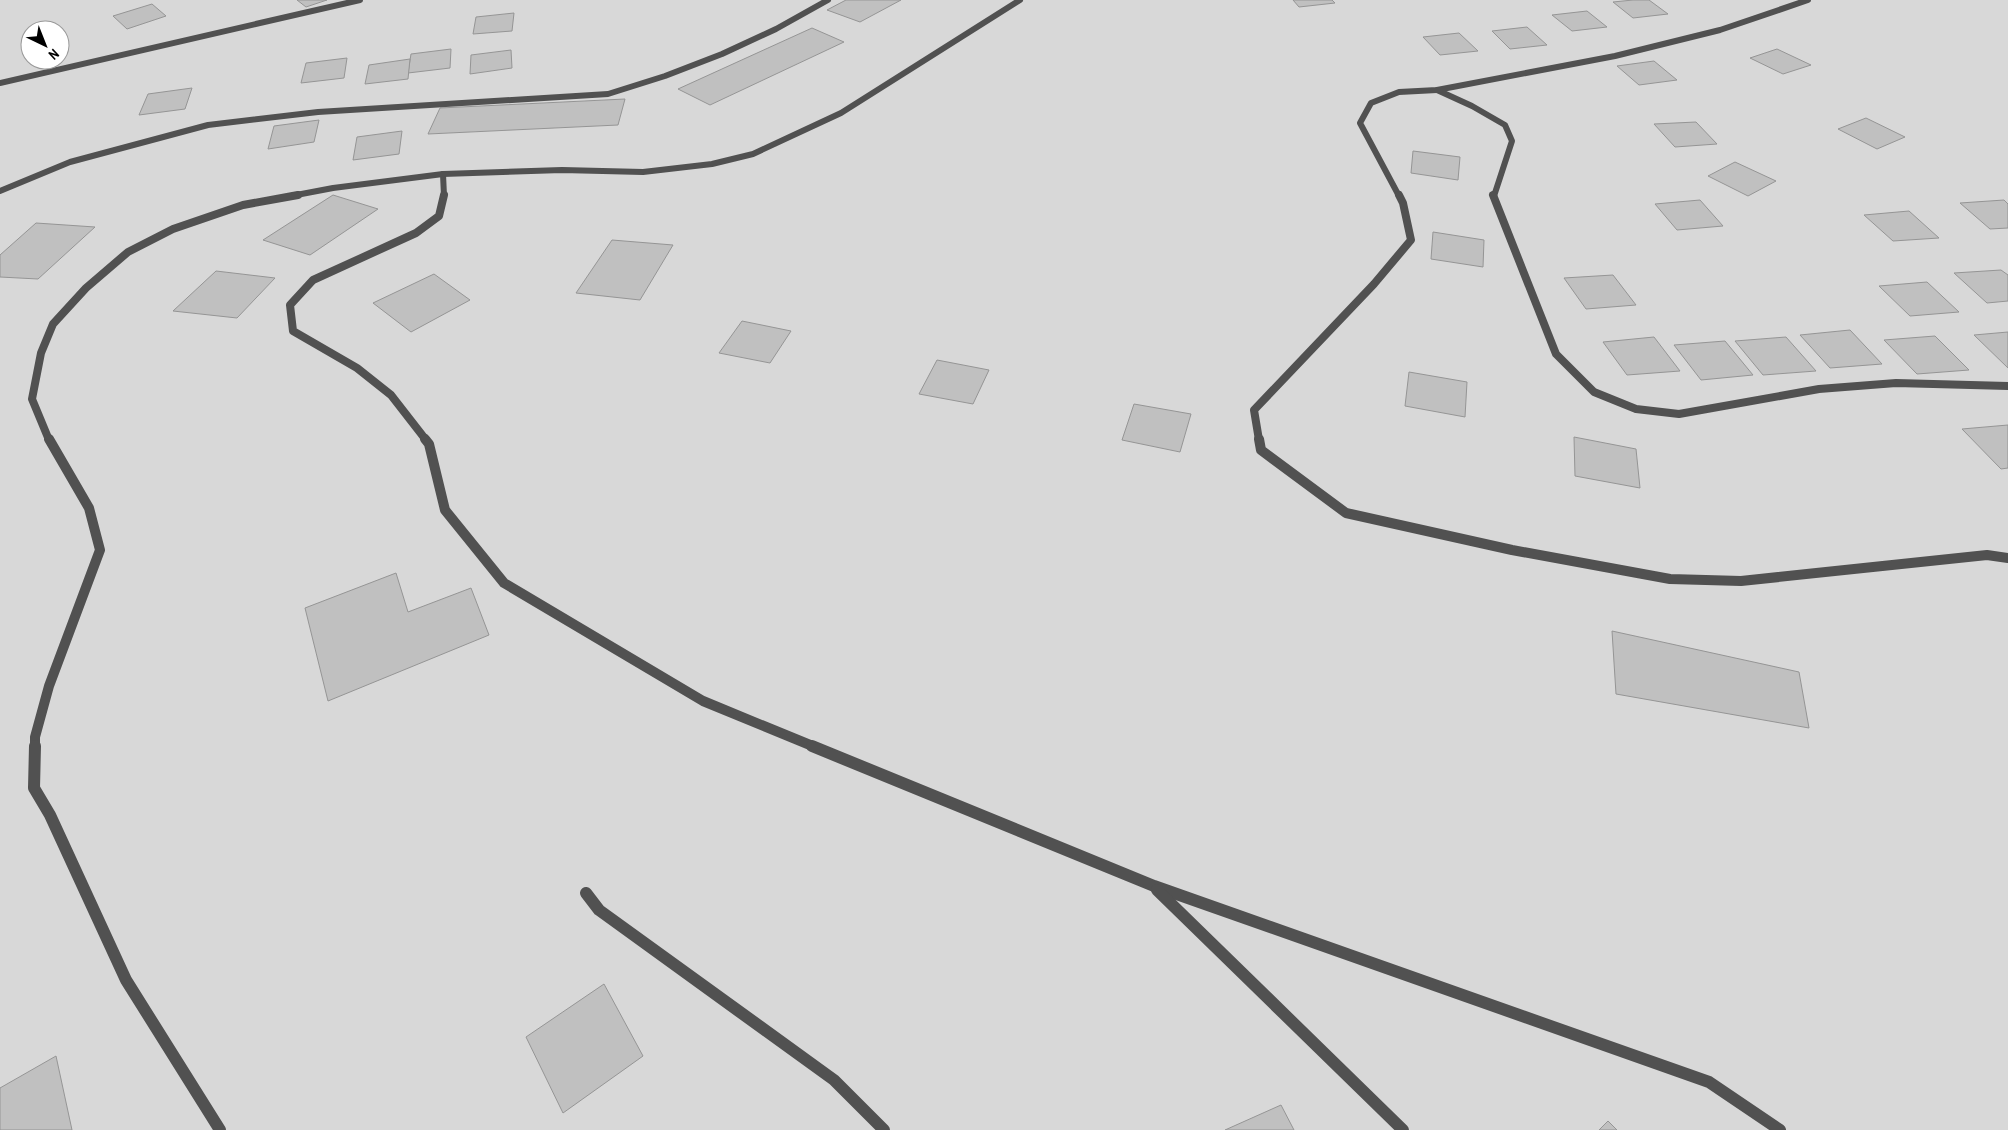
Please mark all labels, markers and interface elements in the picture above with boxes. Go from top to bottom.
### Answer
north arrow [20,20,70,70]
text: N [45,45,63,64]

